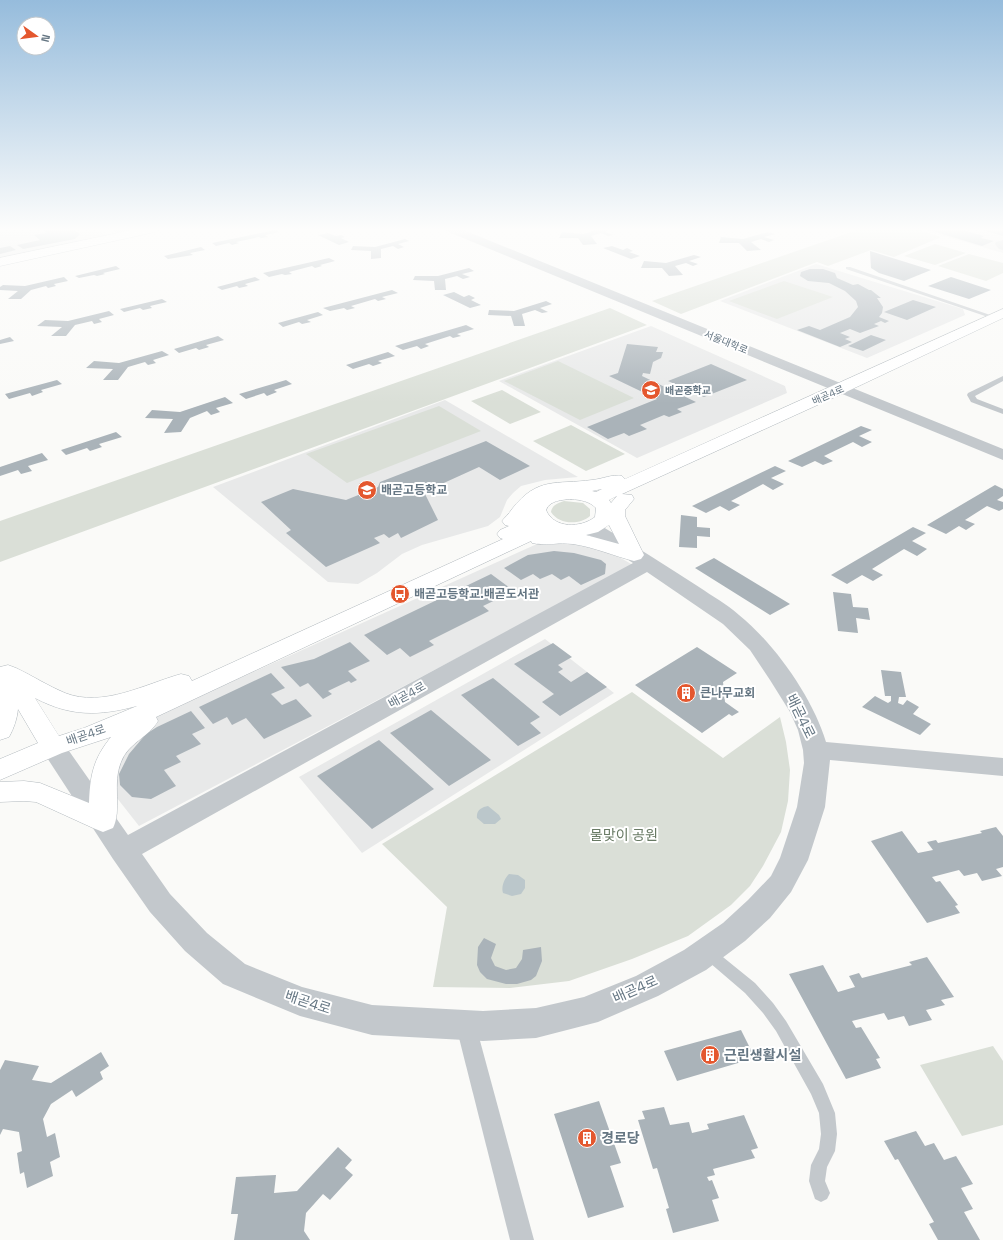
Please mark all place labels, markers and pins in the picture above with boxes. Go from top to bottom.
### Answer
school or university icon: 배곧중학교 [640,379,662,401]
place label: 배곧중학교 [665,384,711,397]
school or university icon: 배곧고등학교 [356,479,378,501]
place label: 배곧고등학교 [381,482,447,498]
bus stop icon: 배곧고등학교.배곧도서관 [389,583,411,605]
place label: 배곧고등학교.배곧도서관 [414,586,539,602]
building icon: 큰나무교회 [675,682,697,704]
place label: 큰나무교회 [700,685,755,701]
building icon: 근린생활시설 [699,1044,721,1066]
place label: 근린생활시설 [724,1046,801,1064]
building icon: 경로당 [576,1127,598,1149]
place label: 경로당 [601,1129,640,1147]

